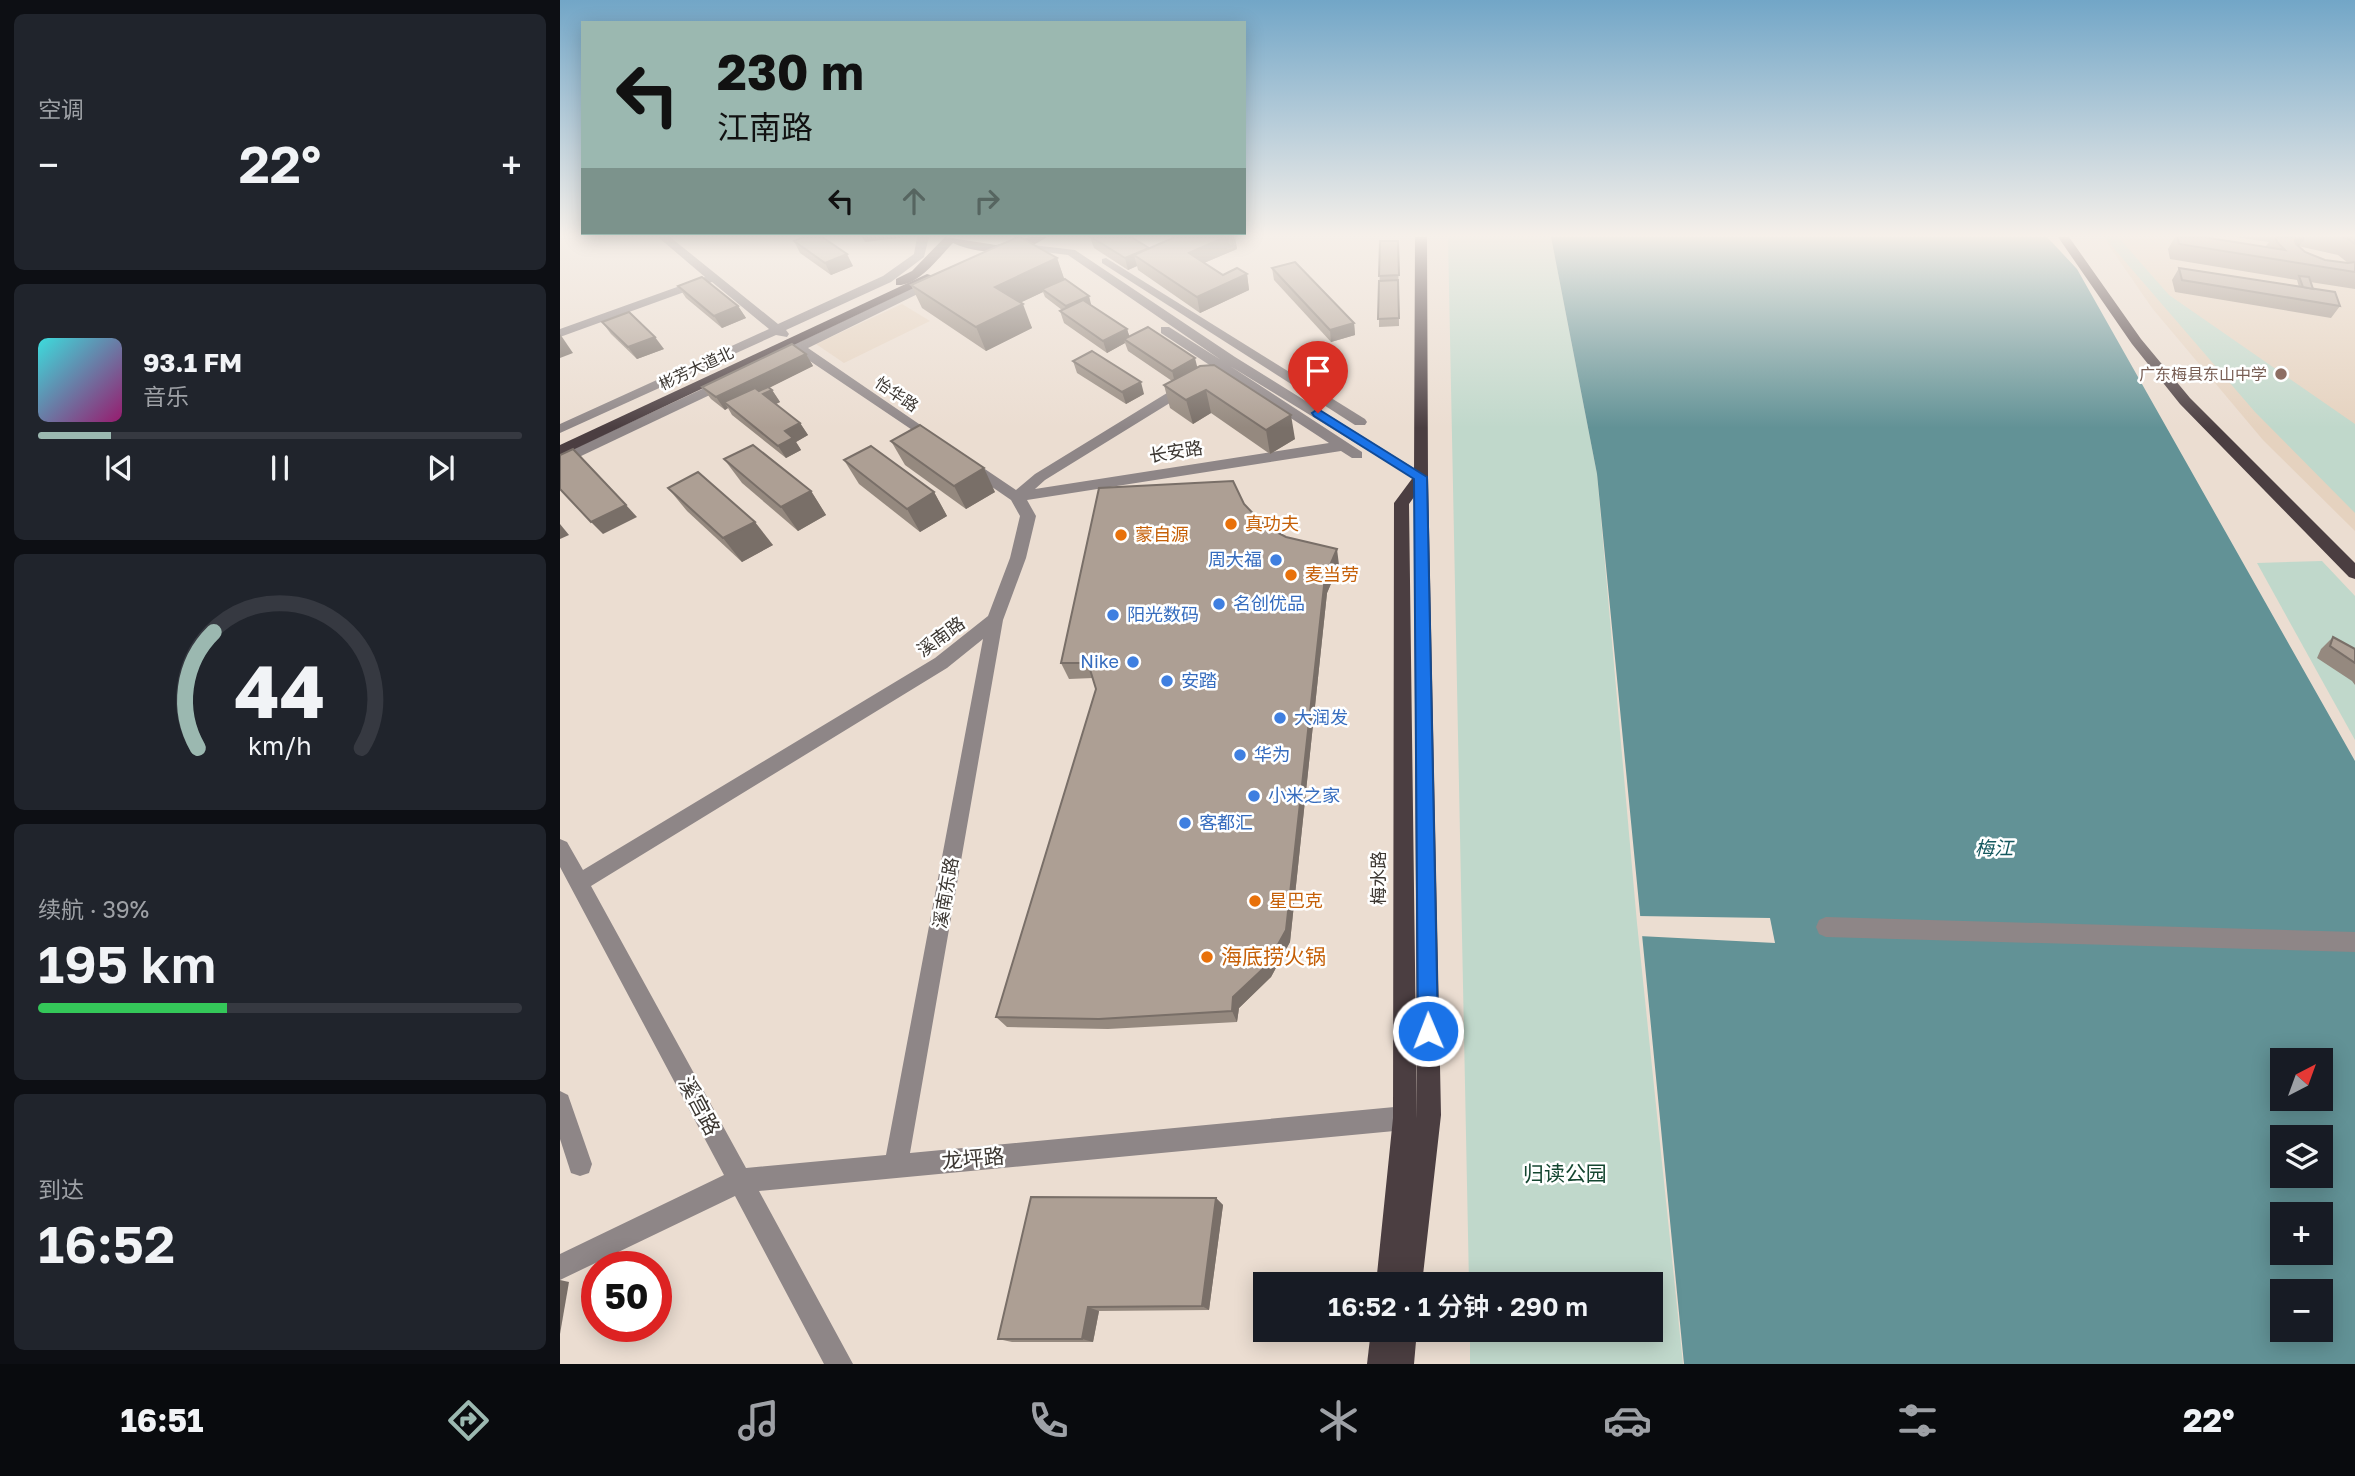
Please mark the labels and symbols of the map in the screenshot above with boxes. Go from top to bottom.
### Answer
pin [1288,341,1348,413]
street label: 彬芳大道北 [656,342,736,394]
place label: 广东梅县东山中学 [2139,364,2267,384]
marker: 广东梅县东山中学 [2273,366,2289,382]
street label: 怡华路 [872,372,922,416]
street label: 长安路 [1147,436,1204,466]
place label: 真功夫 [1245,512,1299,534]
marker: 真功夫 [1223,516,1239,532]
place label: 蒙自源 [1135,523,1189,545]
marker: 蒙自源 [1113,527,1129,543]
place label: 周大福 [1208,548,1262,570]
marker: 周大福 [1268,552,1284,568]
place label: 麦当劳 [1305,563,1359,585]
marker: 麦当劳 [1283,567,1299,583]
place label: 名创优品 [1233,592,1305,614]
marker: 名创优品 [1211,596,1227,612]
place label: 阳光数码 [1127,603,1199,625]
marker: 阳光数码 [1105,607,1121,623]
street label: 溪南路 [912,611,969,661]
place label: Nike [1080,650,1119,672]
marker: Nike [1125,654,1141,670]
place label: 安踏 [1181,669,1217,691]
marker: 安踏 [1159,673,1175,689]
place label: 大润发 [1294,706,1348,728]
marker: 大润发 [1272,710,1288,726]
place label: 华为 [1254,743,1290,765]
marker: 华为 [1232,747,1248,763]
place label: 小米之家 [1268,784,1340,806]
marker: 小米之家 [1246,788,1262,804]
place label: 客都汇 [1199,811,1253,833]
marker: 客都汇 [1177,815,1193,831]
water label: 梅江 [1975,836,2015,859]
street label: 梅水路 [1367,851,1389,905]
street label: 溪南东路 [928,855,962,930]
place label: 星巴克 [1269,889,1323,911]
marker: 星巴克 [1247,893,1263,909]
place label: 海底捞火锅 [1221,943,1326,969]
marker: 海底捞火锅 [1199,949,1215,965]
position arrow [1391,994,1465,1068]
north arrow [2270,1048,2333,1111]
street label: 溪宫路 [674,1072,726,1139]
street label: 龙坪路 [940,1142,1005,1174]
park label: 归读公园 [1523,1160,1607,1186]
speed limit sign: 50 [581,1251,672,1342]

